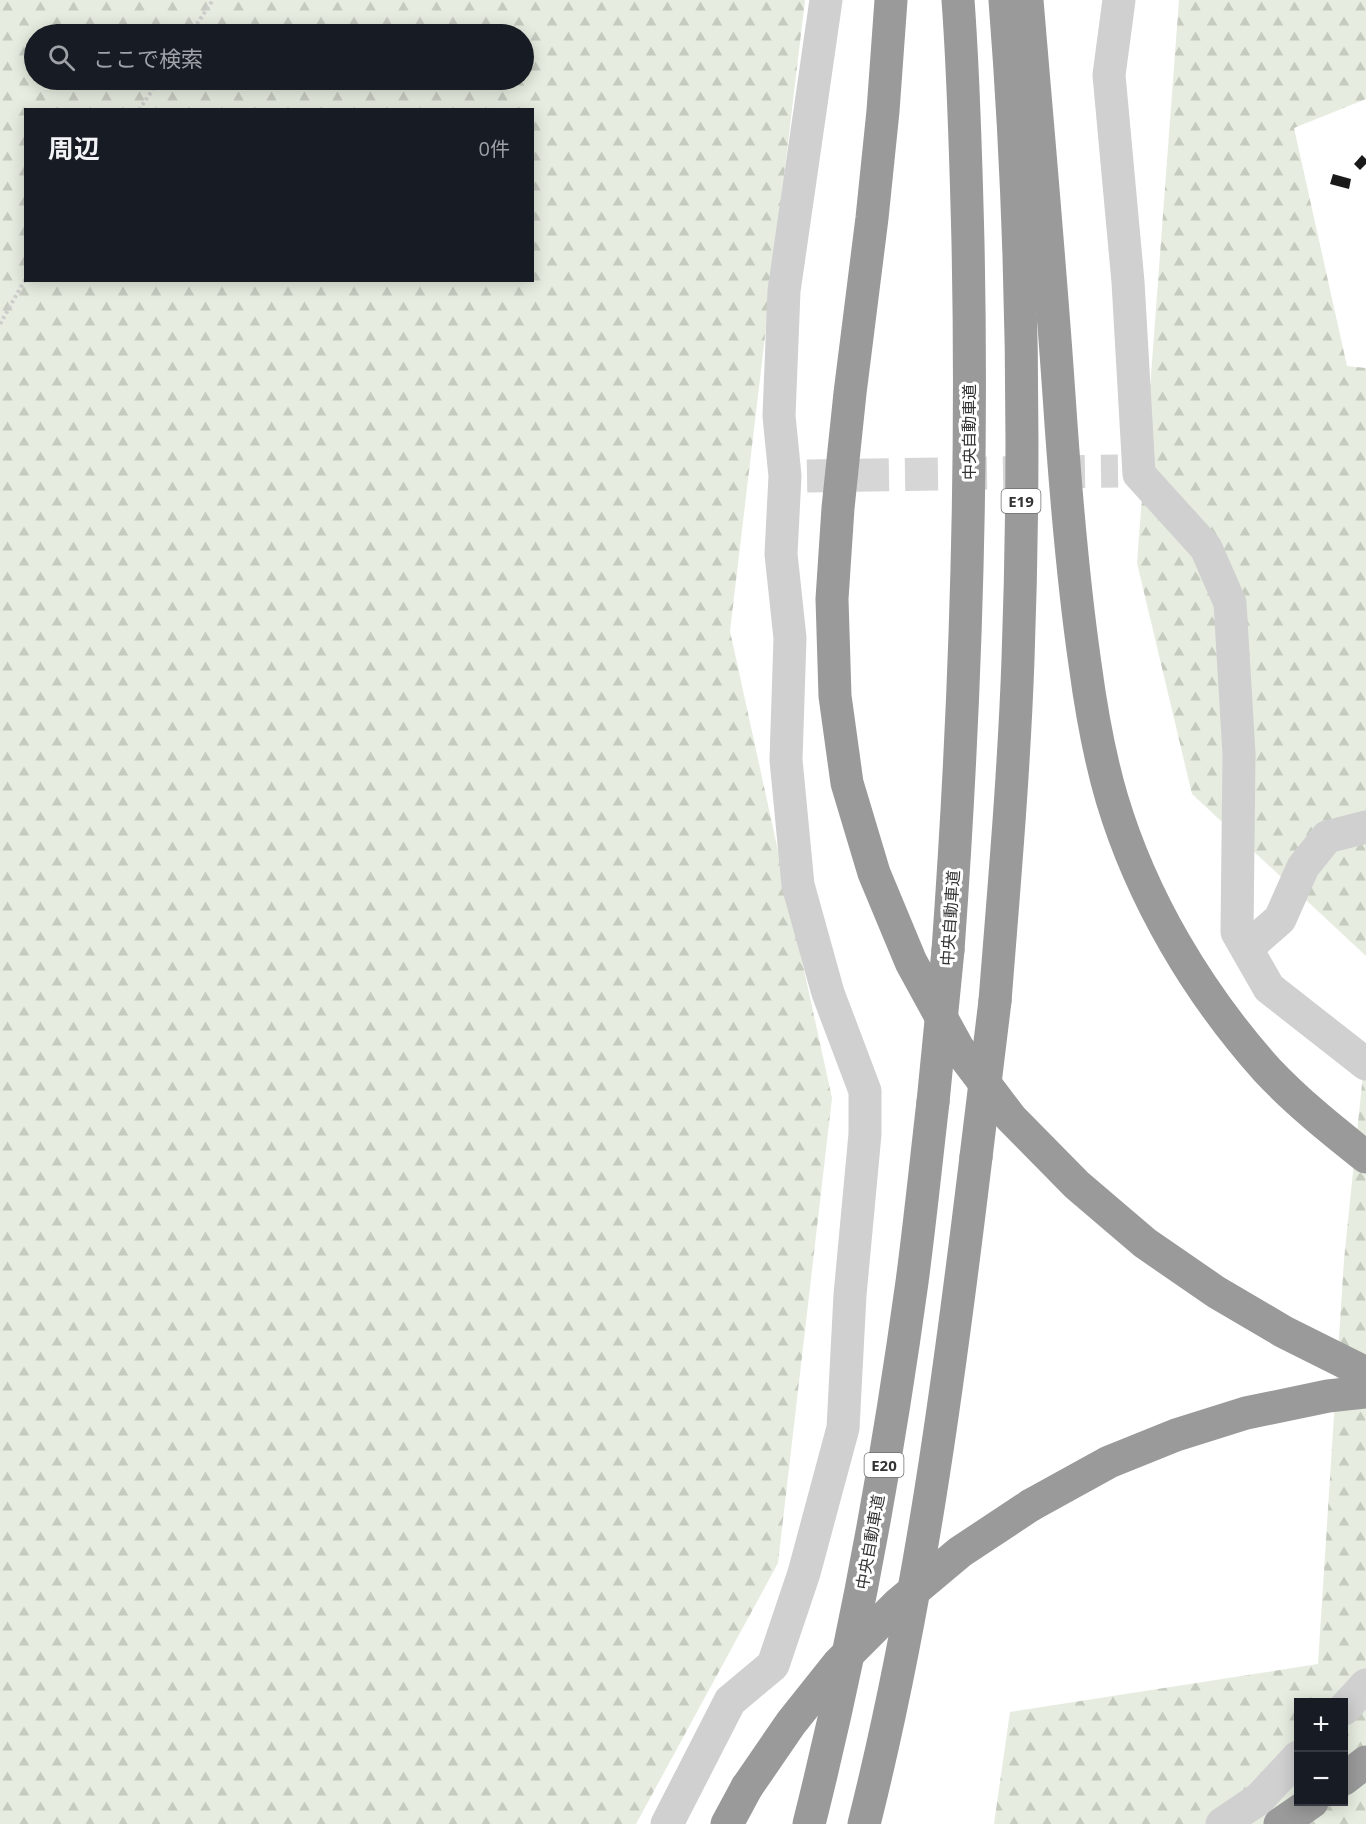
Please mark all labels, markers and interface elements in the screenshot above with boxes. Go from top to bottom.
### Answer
search box [24,24,534,90]
icon: search [45,41,78,74]
text: ここで検索 [93,43,203,73]
text: 周辺 [48,130,100,166]
text: 0件 [479,135,510,162]
street label: 中央自動車道 [958,384,980,480]
road number: E19 [1002,489,1040,513]
street label: 中央自動車道 [936,869,964,967]
road number: E20 [864,1453,904,1477]
street label: 中央自動車道 [851,1493,889,1591]
map controls [1294,1698,1348,1806]
button: + [1294,1698,1348,1752]
button: − [1294,1752,1348,1806]

